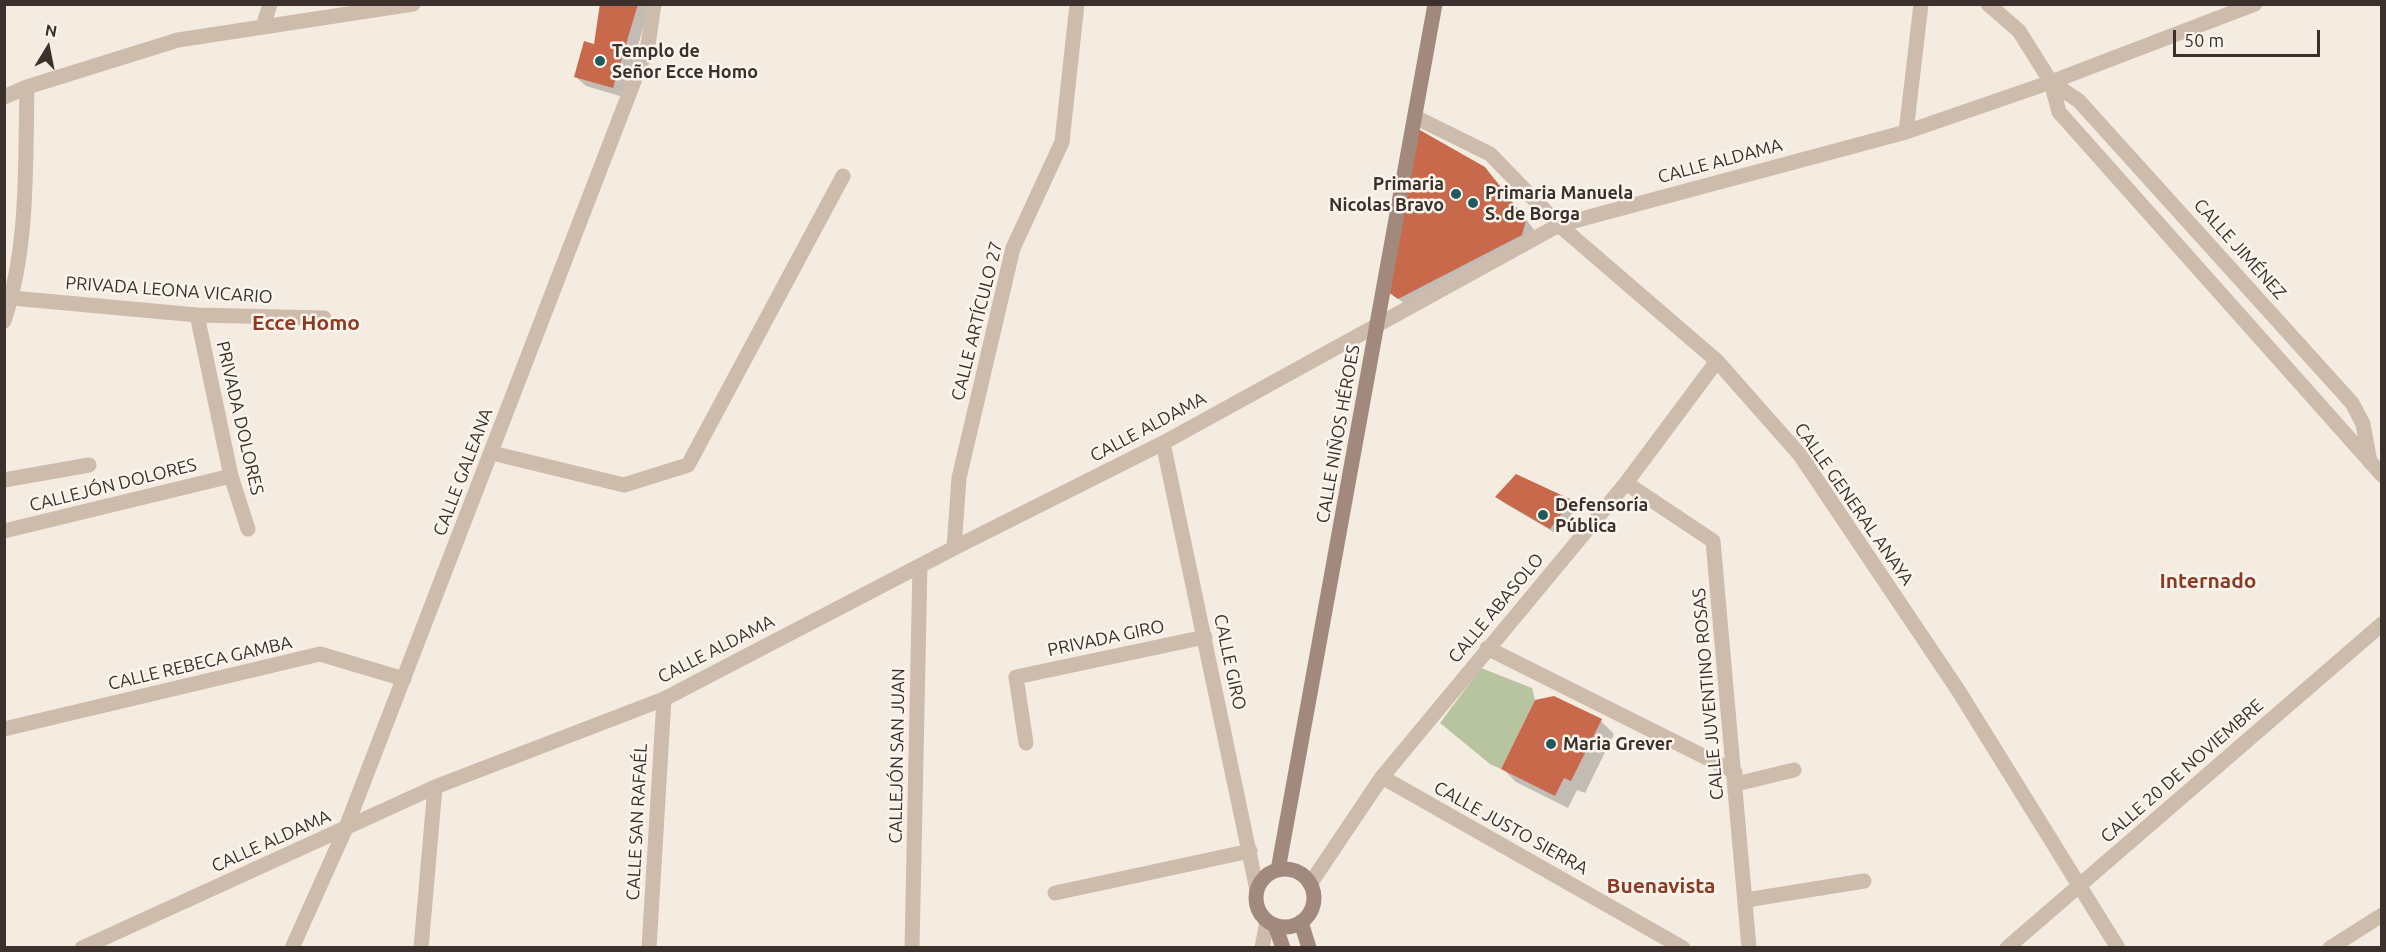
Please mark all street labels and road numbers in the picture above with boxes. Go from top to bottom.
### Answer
street label: CALLE ALDAMA [1655,134,1785,188]
street label: CALLE JIMÉNEZ [2189,194,2291,304]
street label: CALLE ARTÍCULO 27 [947,239,1007,403]
street label: PRIVADA LEONA VICARIO [65,272,273,308]
street label: PRIVADA DOLORES [212,339,268,497]
street label: CALLE NIÑOS HÉROES [1312,343,1364,525]
street label: CALLE ALDAMA [1086,387,1210,467]
street label: CALLE GALEANA [429,405,497,539]
street label: CALLE GENERAL ANAYA [1790,419,1918,589]
street label: CALLEJÓN DOLORES [27,454,199,516]
street label: CALLE ABASOLO [1444,549,1548,667]
street label: CALLE JUVENTINO ROSAS [1688,587,1728,801]
street label: CALLE ALDAMA [654,610,778,688]
street label: CALLE GIRO [1209,612,1251,712]
street label: PRIVADA GIRO [1046,615,1166,661]
street label: CALLE REBECA GAMBA [106,631,294,695]
street label: CALLEJÓN SAN JUAN [885,668,909,844]
street label: CALLE 20 DE NOVIEMBRE [2096,695,2268,847]
street label: CALLE SAN RAFAÉL [622,743,652,901]
street label: CALLE JUSTO SIERRA [1430,777,1592,879]
street label: CALLE ALDAMA [208,805,334,877]

